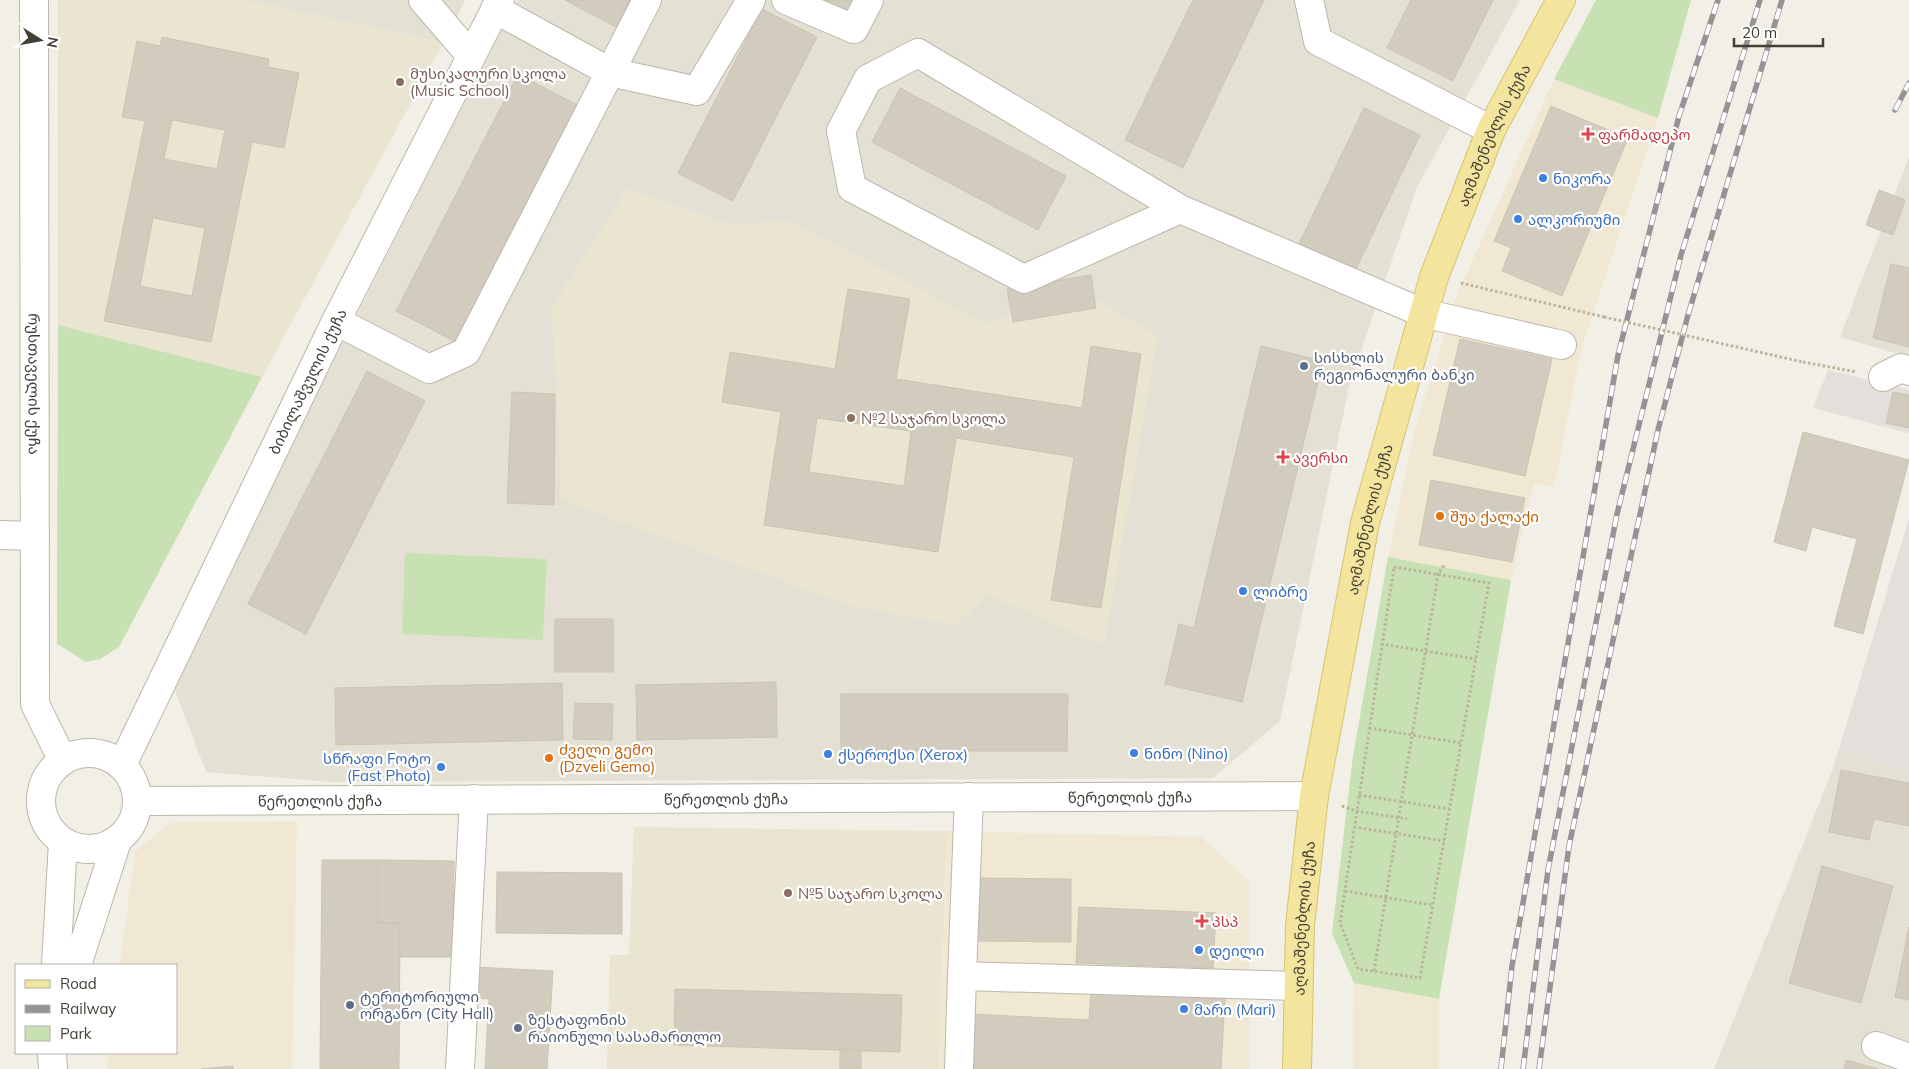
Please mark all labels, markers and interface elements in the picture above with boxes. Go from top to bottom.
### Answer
north arrow [15,15,65,65]
scale bar [1734,15,1823,47]
text: 20 m [1742,23,1777,42]
text: N [43,36,63,49]
street label: აღმაშენებლის ქუჩა [1453,60,1534,209]
place label: მუსიკალური სკოლა (Music School) [410,64,566,100]
marker: მუსიკალური სკოლა (Music School) [394,76,406,88]
place label: ფარმადეპო [1598,125,1691,144]
marker: ფარმადეპო [1582,128,1594,140]
place label: ნიკორა [1553,169,1612,188]
marker: ნიკორა [1537,172,1549,184]
place label: ალკორიუმი [1528,210,1620,229]
marker: ალკორიუმი [1512,213,1524,225]
street label: ბიბილაშვულის ქუჩა [264,305,350,457]
street label: რუსთაველის ქუჩა [25,313,44,455]
place label: სისხლის რეგიონალური ბანკი [1314,348,1475,384]
marker: სისხლის რეგიონალური ბანკი [1298,360,1310,372]
place label: №2 საჯარო სკოლა [861,409,1006,428]
marker: №2 საჯარო სკოლა [845,412,857,424]
street label: აღმაშენებლის ქუჩა [1342,441,1396,597]
place label: ავერსი [1293,448,1348,467]
marker: ავერსი [1277,451,1289,463]
place label: შუა ქალაქი [1450,507,1539,526]
marker: შუა ქალაქი [1434,510,1446,522]
place label: ლიბრე [1253,582,1308,601]
marker: ლიბრე [1237,585,1249,597]
place label: ძველი გემო (Dzveli Gemo) [559,740,655,776]
place label: ნინო (Nino) [1144,744,1228,763]
place label: ქსეროქსი (Xerox) [838,745,968,764]
marker: ნინო (Nino) [1128,747,1140,759]
marker: ქსეროქსი (Xerox) [822,748,834,760]
place label: სწრაფი Fოტო (Fast Photo) [323,749,431,785]
marker: ძველი გემო (Dzveli Gemo) [543,752,555,764]
marker: სწრაფი Fოტო (Fast Photo) [435,761,447,773]
street label: წერეთლის ქუჩა [1068,787,1192,807]
street label: წერეთლის ქუჩა [664,789,788,808]
street label: წერეთლის ქუჩა [258,790,382,810]
street label: აღმაშენებლის ქუჩა [1289,840,1319,996]
place label: №5 საჯარო სკოლა [798,884,943,903]
marker: №5 საჯარო სკოლა [782,887,794,899]
place label: პსპ [1212,912,1238,931]
marker: პსპ [1196,915,1208,927]
place label: დეილი [1209,941,1264,960]
marker: დეილი [1193,944,1205,956]
legend [15,964,178,1054]
text: Road [60,974,97,993]
place label: ტერიტორიული ორგანო (City Hall) [360,987,494,1023]
text: Railway [60,999,116,1018]
marker: ტერიტორიული ორგანო (City Hall) [344,999,356,1011]
place label: მარი (Mari) [1194,1000,1276,1019]
marker: მარი (Mari) [1178,1003,1190,1015]
place label: ზესტაფონის რაიონული სასამართლო [528,1010,721,1046]
marker: ზესტაფონის რაიონული სასამართლო [512,1022,524,1034]
text: Park [60,1024,92,1043]

